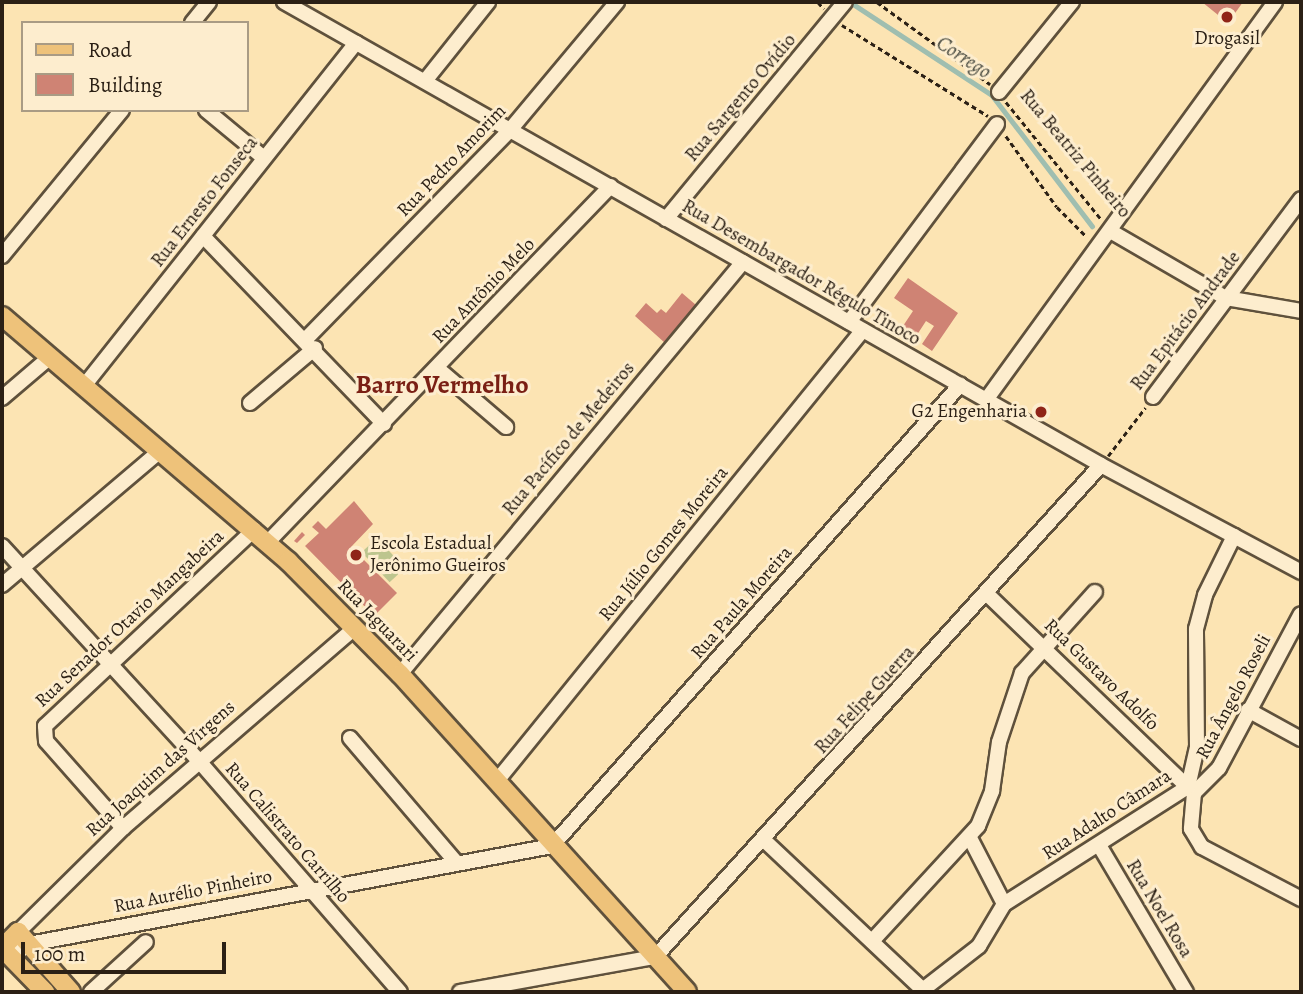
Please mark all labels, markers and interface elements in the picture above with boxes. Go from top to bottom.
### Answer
marker: Drogasil [1219,9,1235,25]
legend [21,21,248,112]
place label: Drogasil [1194,28,1260,50]
street label: Rua Sargento Ovídio [681,29,801,167]
water label: Corrego [932,30,996,84]
text: Road [88,36,132,64]
text: Building [88,71,162,99]
street label: Rua Beatriz Pinheiro [1015,85,1135,223]
street label: Rua Pedro Amorim [393,100,511,222]
street label: Rua Ernesto Fonseca [147,132,263,272]
street label: Rua Desembargador Régulo Tinoco [678,195,924,351]
street label: Rua Antônio Melo [428,233,540,349]
street label: Rua Epitácio Andrade [1126,247,1246,395]
street label: Rua Pacífico de Medeiros [498,358,640,520]
district label: Barro Vermelho [355,369,529,401]
place label: G2 Engenharia [912,401,1027,423]
marker: G2 Engenharia [1033,404,1049,420]
street label: Rua Júlio Gomes Moreira [595,462,733,626]
street label: Rua Senador Otavio Mangabeira [31,525,229,713]
place label: Escola Estadual Jerônimo Gueiros [370,533,506,577]
street label: Rua Paula Moreira [687,542,797,664]
marker: Escola Estadual Jerônimo Gueiros [348,547,364,563]
street label: Rua Jaguarari [332,575,422,667]
street label: Rua Gustavo Adolfo [1039,614,1163,736]
street label: Rua Ângelo Roseli [1192,631,1276,763]
street label: Rua Felipe Guerra [810,641,920,759]
street label: Rua Joaquim das Virgens [82,696,240,842]
street label: Rua Calistrato Carrilho [220,758,354,908]
street label: Rua Adalto Câmara [1038,765,1176,865]
street label: Rua Noel Rosa [1121,856,1197,962]
street label: Rua Aurélio Pinheiro [112,866,274,918]
scale bar [24,928,229,972]
text: 100 m [34,940,85,968]

